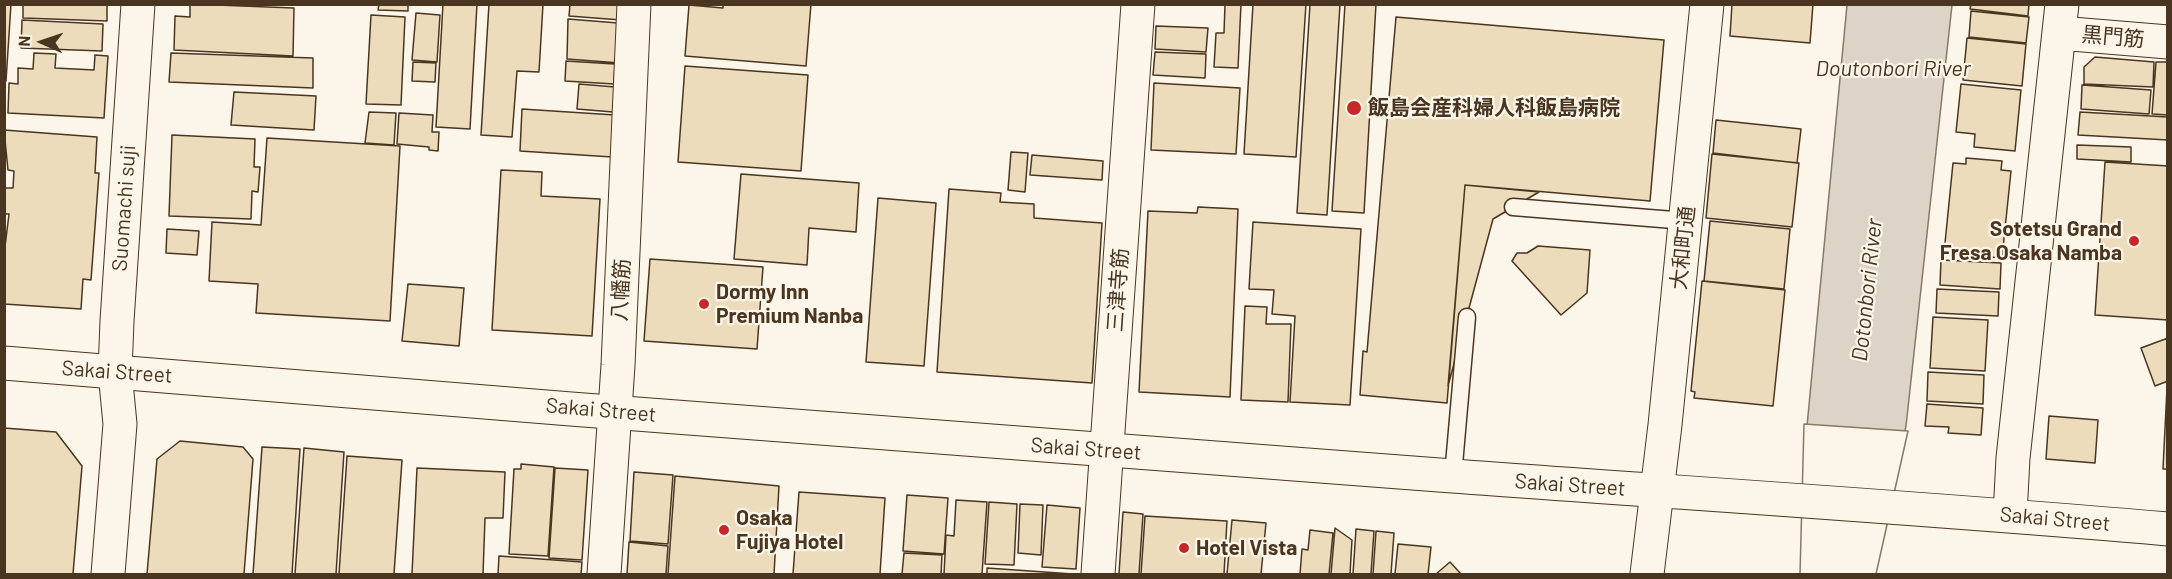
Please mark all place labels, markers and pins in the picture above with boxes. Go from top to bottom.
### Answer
place label: 飯島会産科婦人科飯島病院 [1368,95,1620,121]
marker: 飯島会産科婦人科飯島病院 [1345,99,1363,117]
place label: Sotetsu Grand Fresa Osaka Namba [1940,216,2122,266]
marker: Sotetsu Grand Fresa Osaka Namba [2127,234,2141,248]
place label: Dormy Inn Premium Nanba [716,279,863,329]
marker: Dormy Inn Premium Nanba [697,297,711,311]
place label: Osaka Fujiya Hotel [736,505,843,555]
marker: Osaka Fujiya Hotel [717,523,731,537]
place label: Hotel Vista [1196,535,1297,561]
marker: Hotel Vista [1177,541,1191,555]

